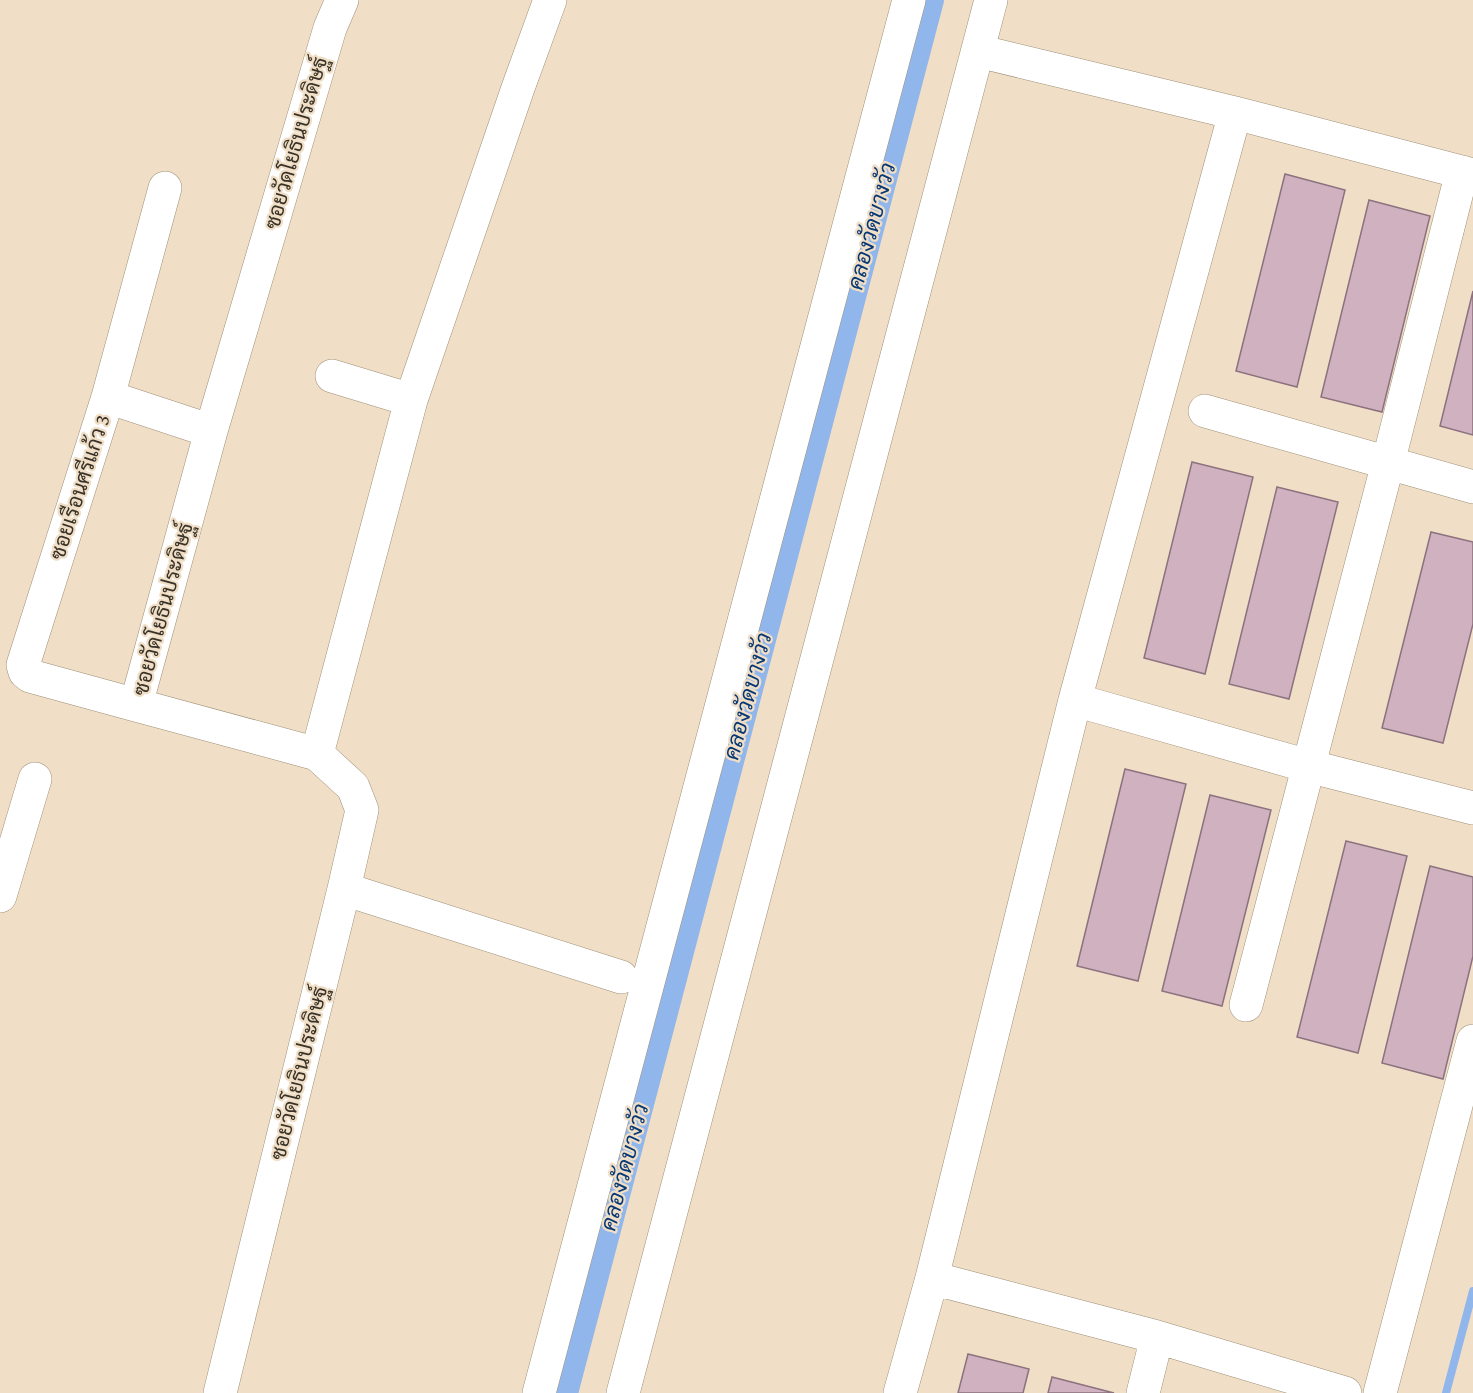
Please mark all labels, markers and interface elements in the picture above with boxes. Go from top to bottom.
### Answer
street label: ซอยวัดโยธินประดิษฐ์ [258,53,333,232]
water label: คลองวัดบางวัว [842,160,900,292]
street label: ซอยเรือนศรีแก้ว 3 [43,411,115,563]
street label: ซอยวัดโยธินประดิษฐ์ [126,519,199,698]
water label: คลองวัดบางวัว [718,630,776,762]
street label: ซอยวัดโยธินประดิษฐ์ [264,983,333,1163]
water label: คลองวัดบางวัว [595,1101,653,1233]

